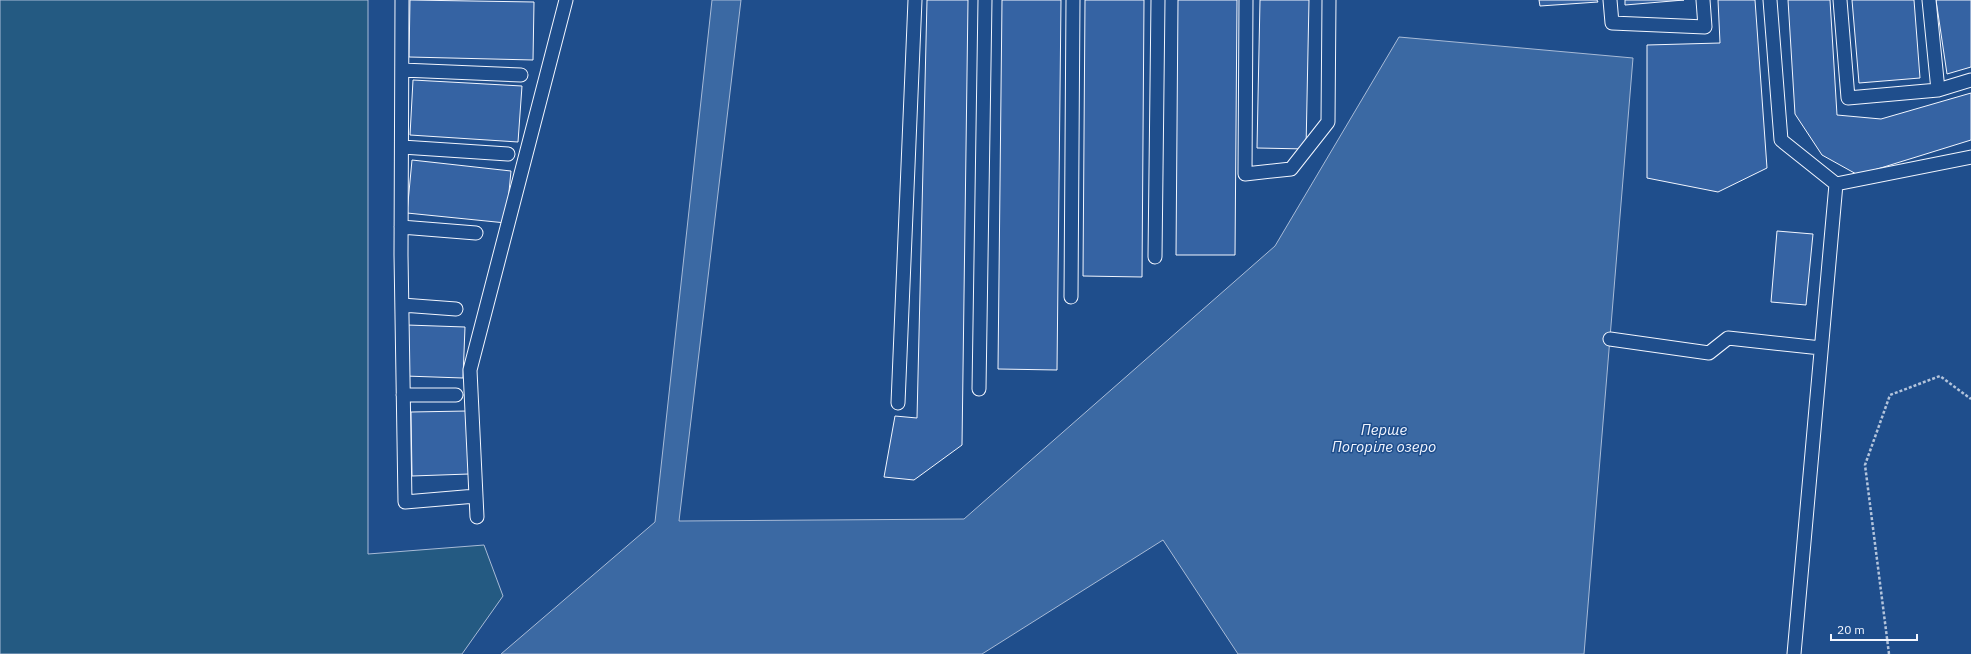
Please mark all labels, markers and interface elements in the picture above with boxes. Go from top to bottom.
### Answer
water label: Перше Погоріле озеро [1332,420,1436,456]
scale bar [1831,616,1917,642]
text: 20 m [1837,622,1865,637]

